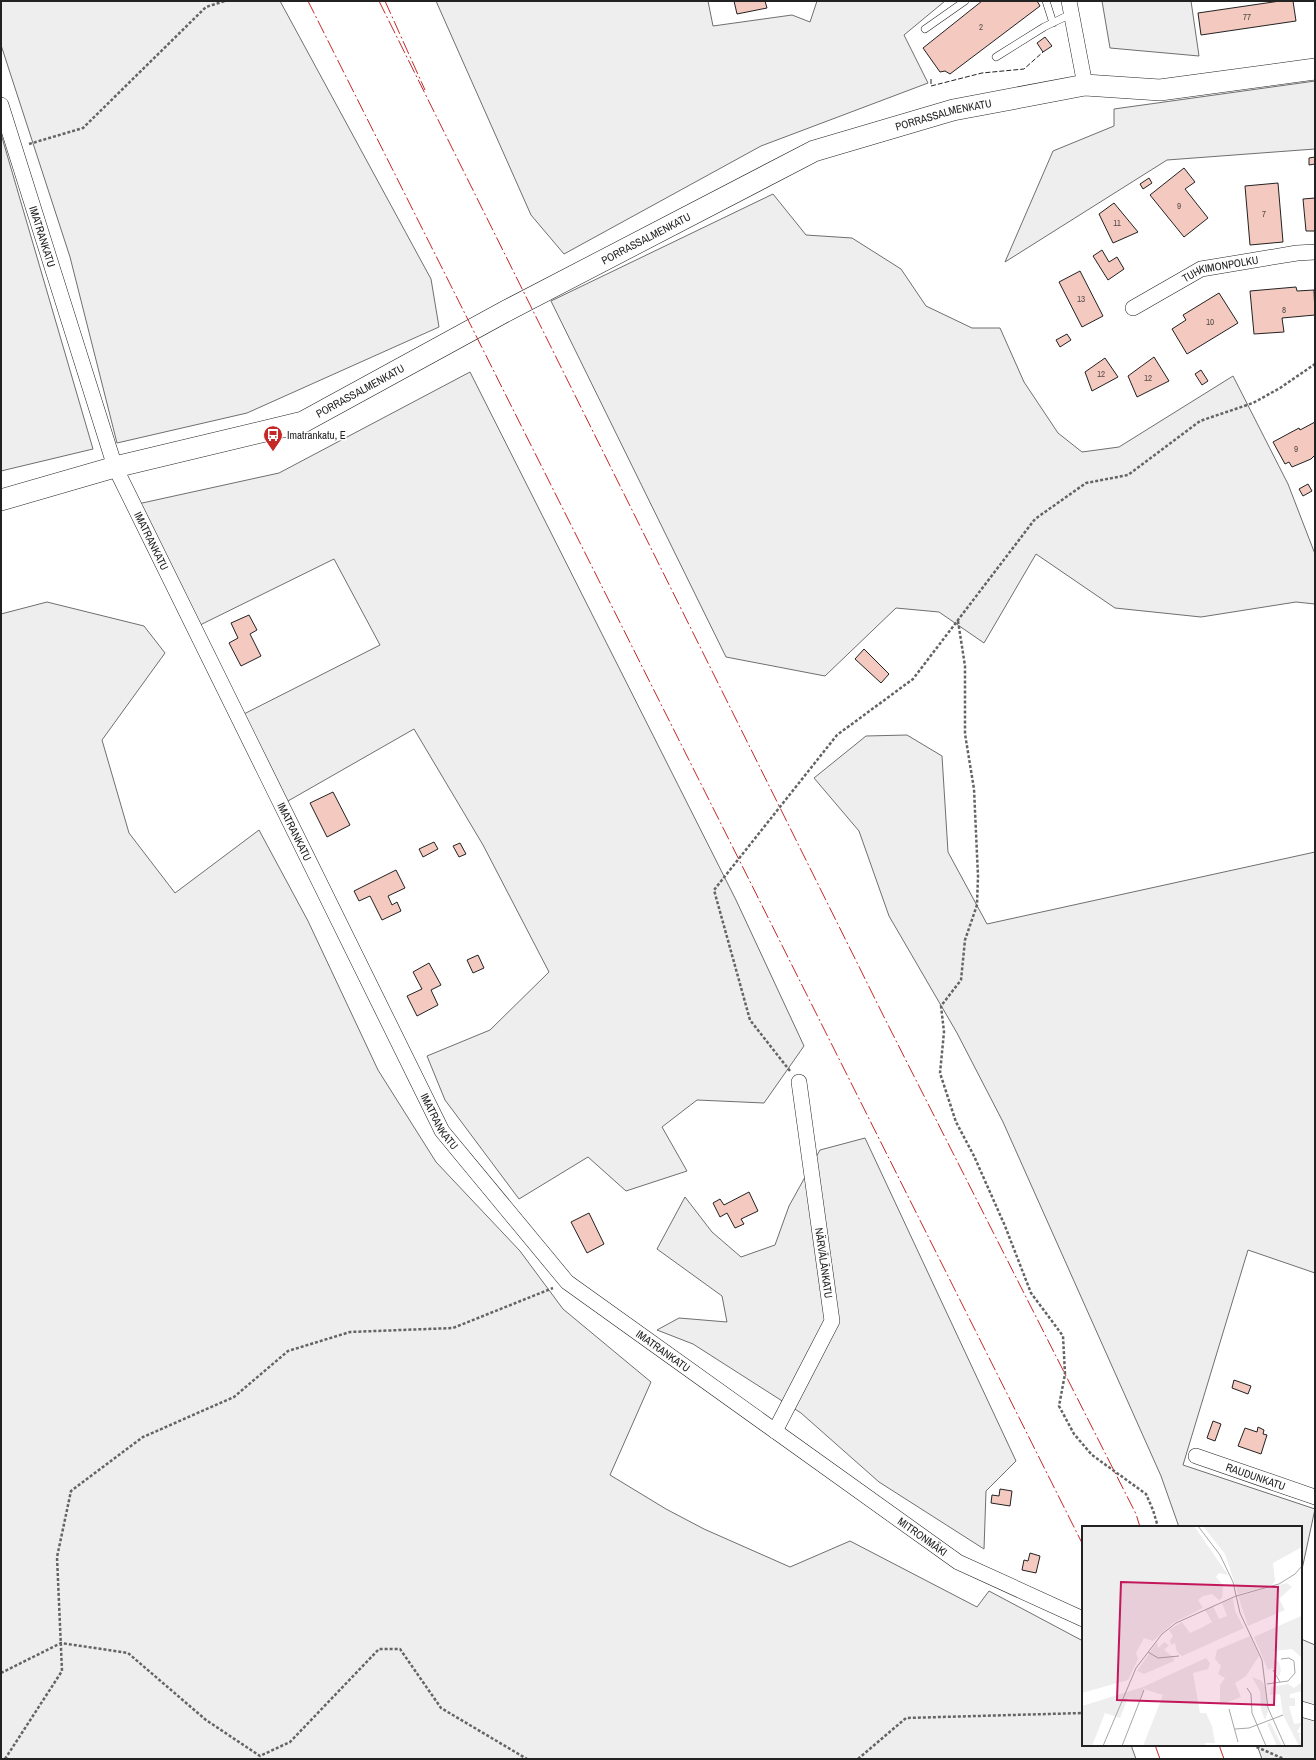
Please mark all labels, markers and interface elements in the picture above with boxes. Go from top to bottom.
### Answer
house number: 77 [1243,11,1251,23]
house number: 2 [979,21,983,33]
street label: PORRASSALMENKATU [894,96,993,134]
house number: 9 [1177,200,1181,212]
street label: IMATRANKATU [26,204,59,269]
house number: 7 [1262,208,1266,220]
street label: PORRASSALMENKATU [599,209,693,267]
house number: 11 [1113,217,1121,229]
street label: TUHKIMONPOLKU [1179,253,1259,285]
house number: 13 [1077,293,1085,305]
house number: 8 [1282,304,1286,316]
house number: 10 [1206,316,1214,328]
street label: PORRASSALMENKATU [313,361,407,421]
house number: 12 [1097,368,1105,380]
house number: 12 [1144,372,1152,384]
bus stop icon: Imatrankatu, E [262,424,284,452]
place label: Imatrankatu, E [287,428,346,442]
house number: 9 [1294,443,1298,455]
street label: IMATRANKATU [131,509,172,573]
street label: IMATRANKATU [274,800,315,863]
street label: IMATRANKATU [417,1091,461,1152]
street label: NÄRVÄLÄNKATU [812,1227,836,1299]
street label: IMATRANKATU [633,1327,693,1375]
street label: RAUDUNKATU [1224,1460,1287,1493]
street label: MITRONMÄKI [895,1514,950,1559]
inset map [1082,1526,1302,1746]

